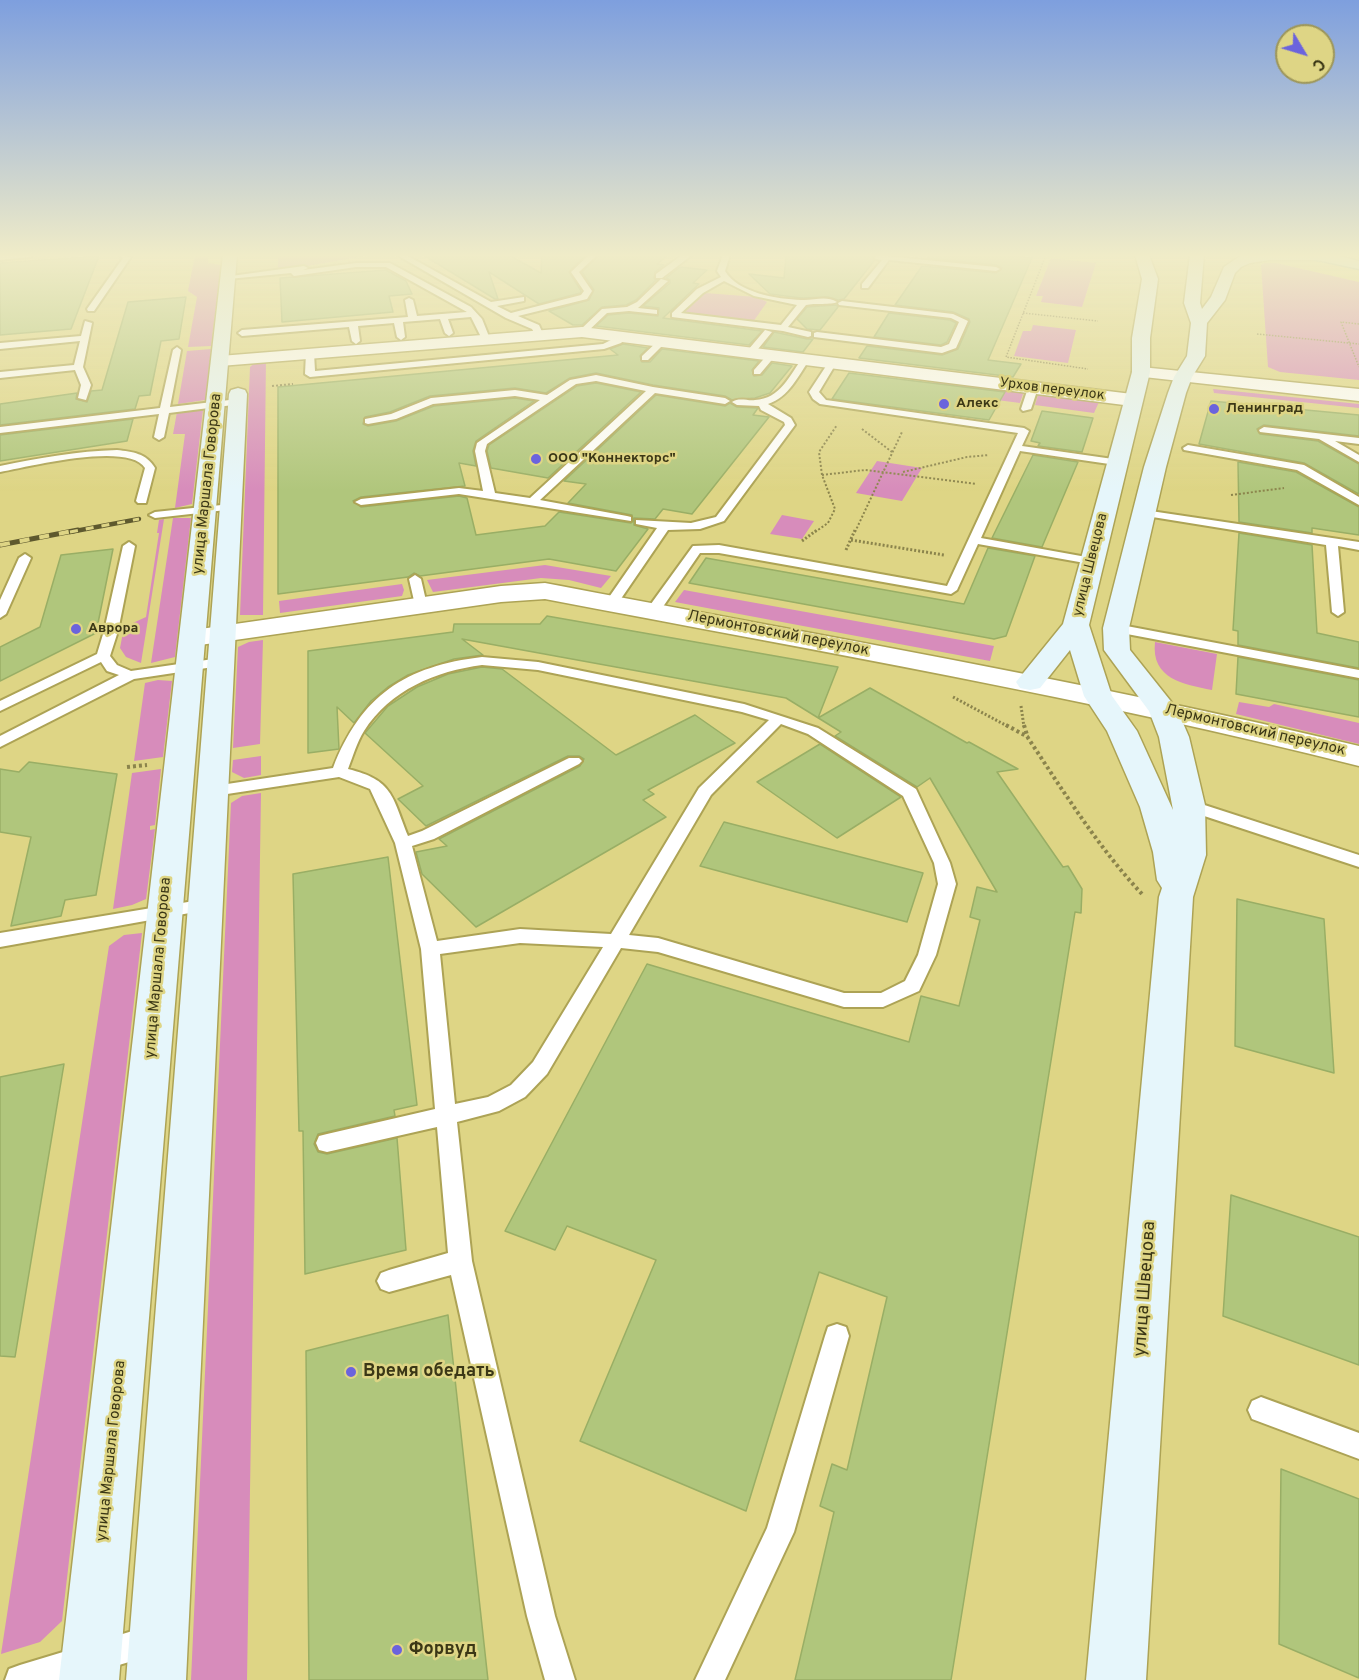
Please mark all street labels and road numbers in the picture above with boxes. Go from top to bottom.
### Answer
street label: Урхов переулок [999,375,1105,405]
street label: улица Маршала Говорова [190,393,226,575]
street label: улица Швецова [1070,512,1112,618]
street label: Лермонтовский переулок [686,608,870,660]
street label: Лермонтовский переулок [1163,701,1347,761]
street label: улица Маршала Говорова [142,877,176,1059]
street label: улица Швецова [1130,1221,1162,1357]
street label: улица Маршала Говорова [94,1360,130,1542]

